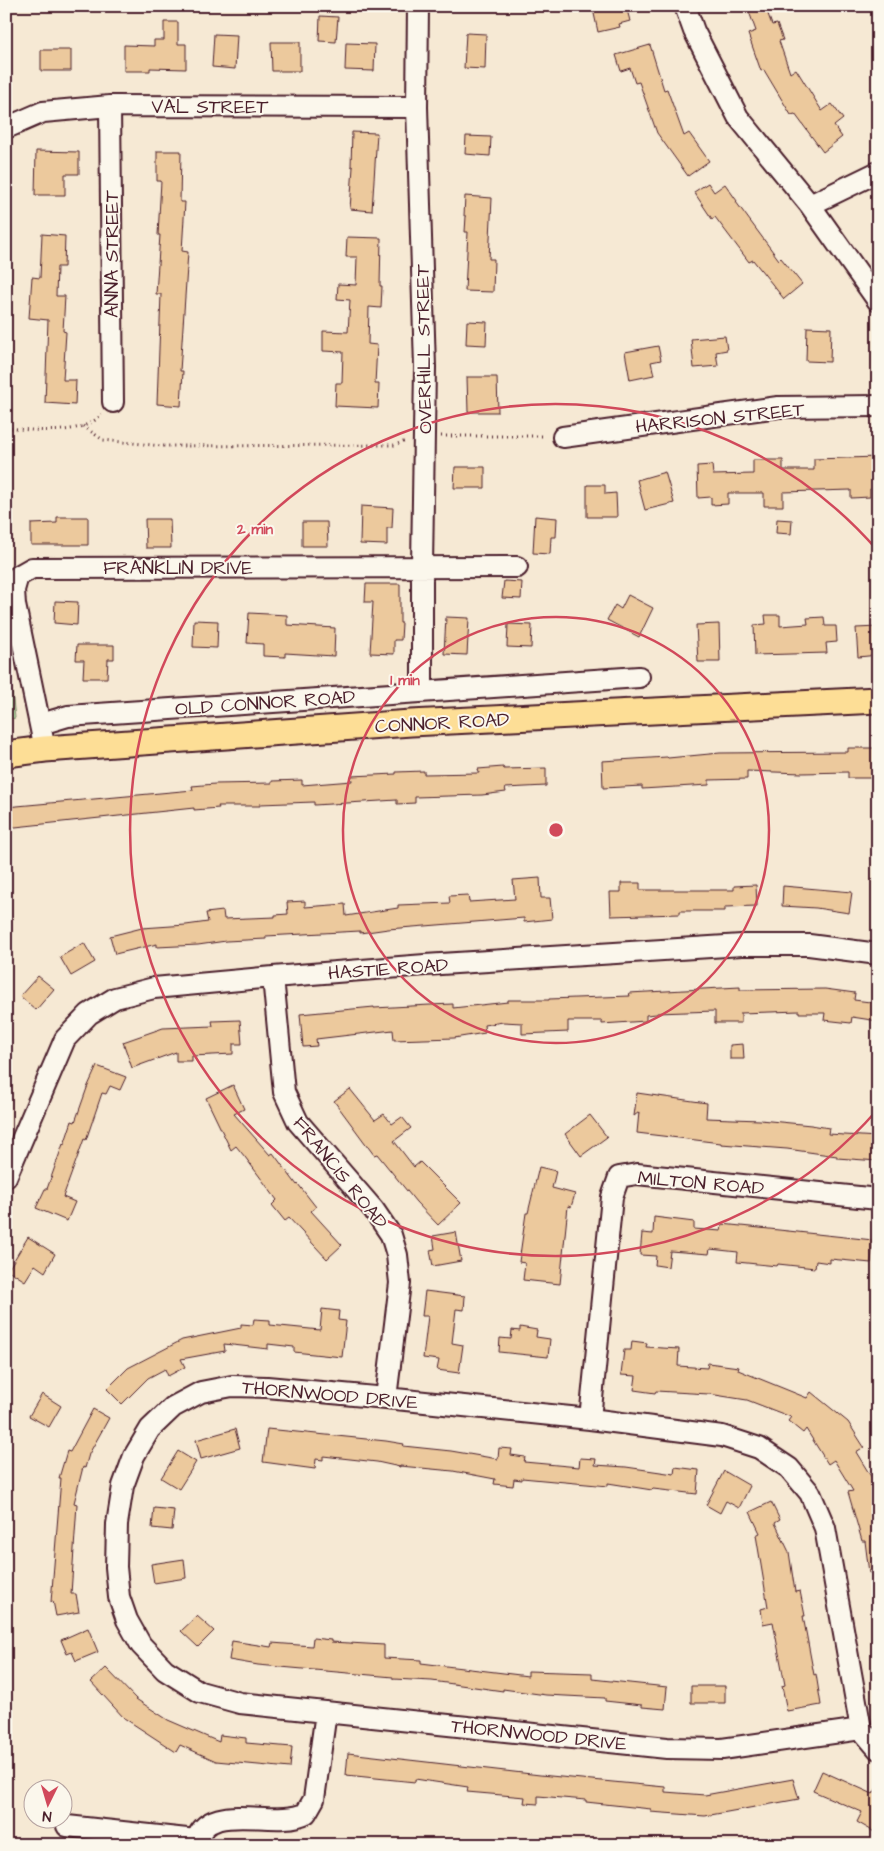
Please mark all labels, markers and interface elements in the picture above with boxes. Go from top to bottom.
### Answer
street label: VAL STREET [152,94,269,121]
street label: ANNA STREET [99,190,126,318]
street label: OVERHILL STREET [410,264,439,434]
street label: HARRISON STREET [634,396,806,441]
text: 2 min [236,519,274,540]
street label: FRANKLIN DRIVE [103,555,253,582]
text: 1 min [390,670,420,691]
street label: OLD CONNOR ROAD [174,684,356,723]
street label: CONNOR ROAD [374,706,510,741]
centre of rings [547,821,565,839]
street label: HASTIE ROAD [327,952,449,987]
street label: FRANCIS ROAD [286,1111,394,1235]
street label: MILTON ROAD [637,1165,765,1202]
street label: THORNWOOD DRIVE [241,1374,419,1417]
street label: THORNWOOD DRIVE [450,1713,628,1758]
north arrow [22,1778,72,1828]
text: N [41,1806,52,1826]

